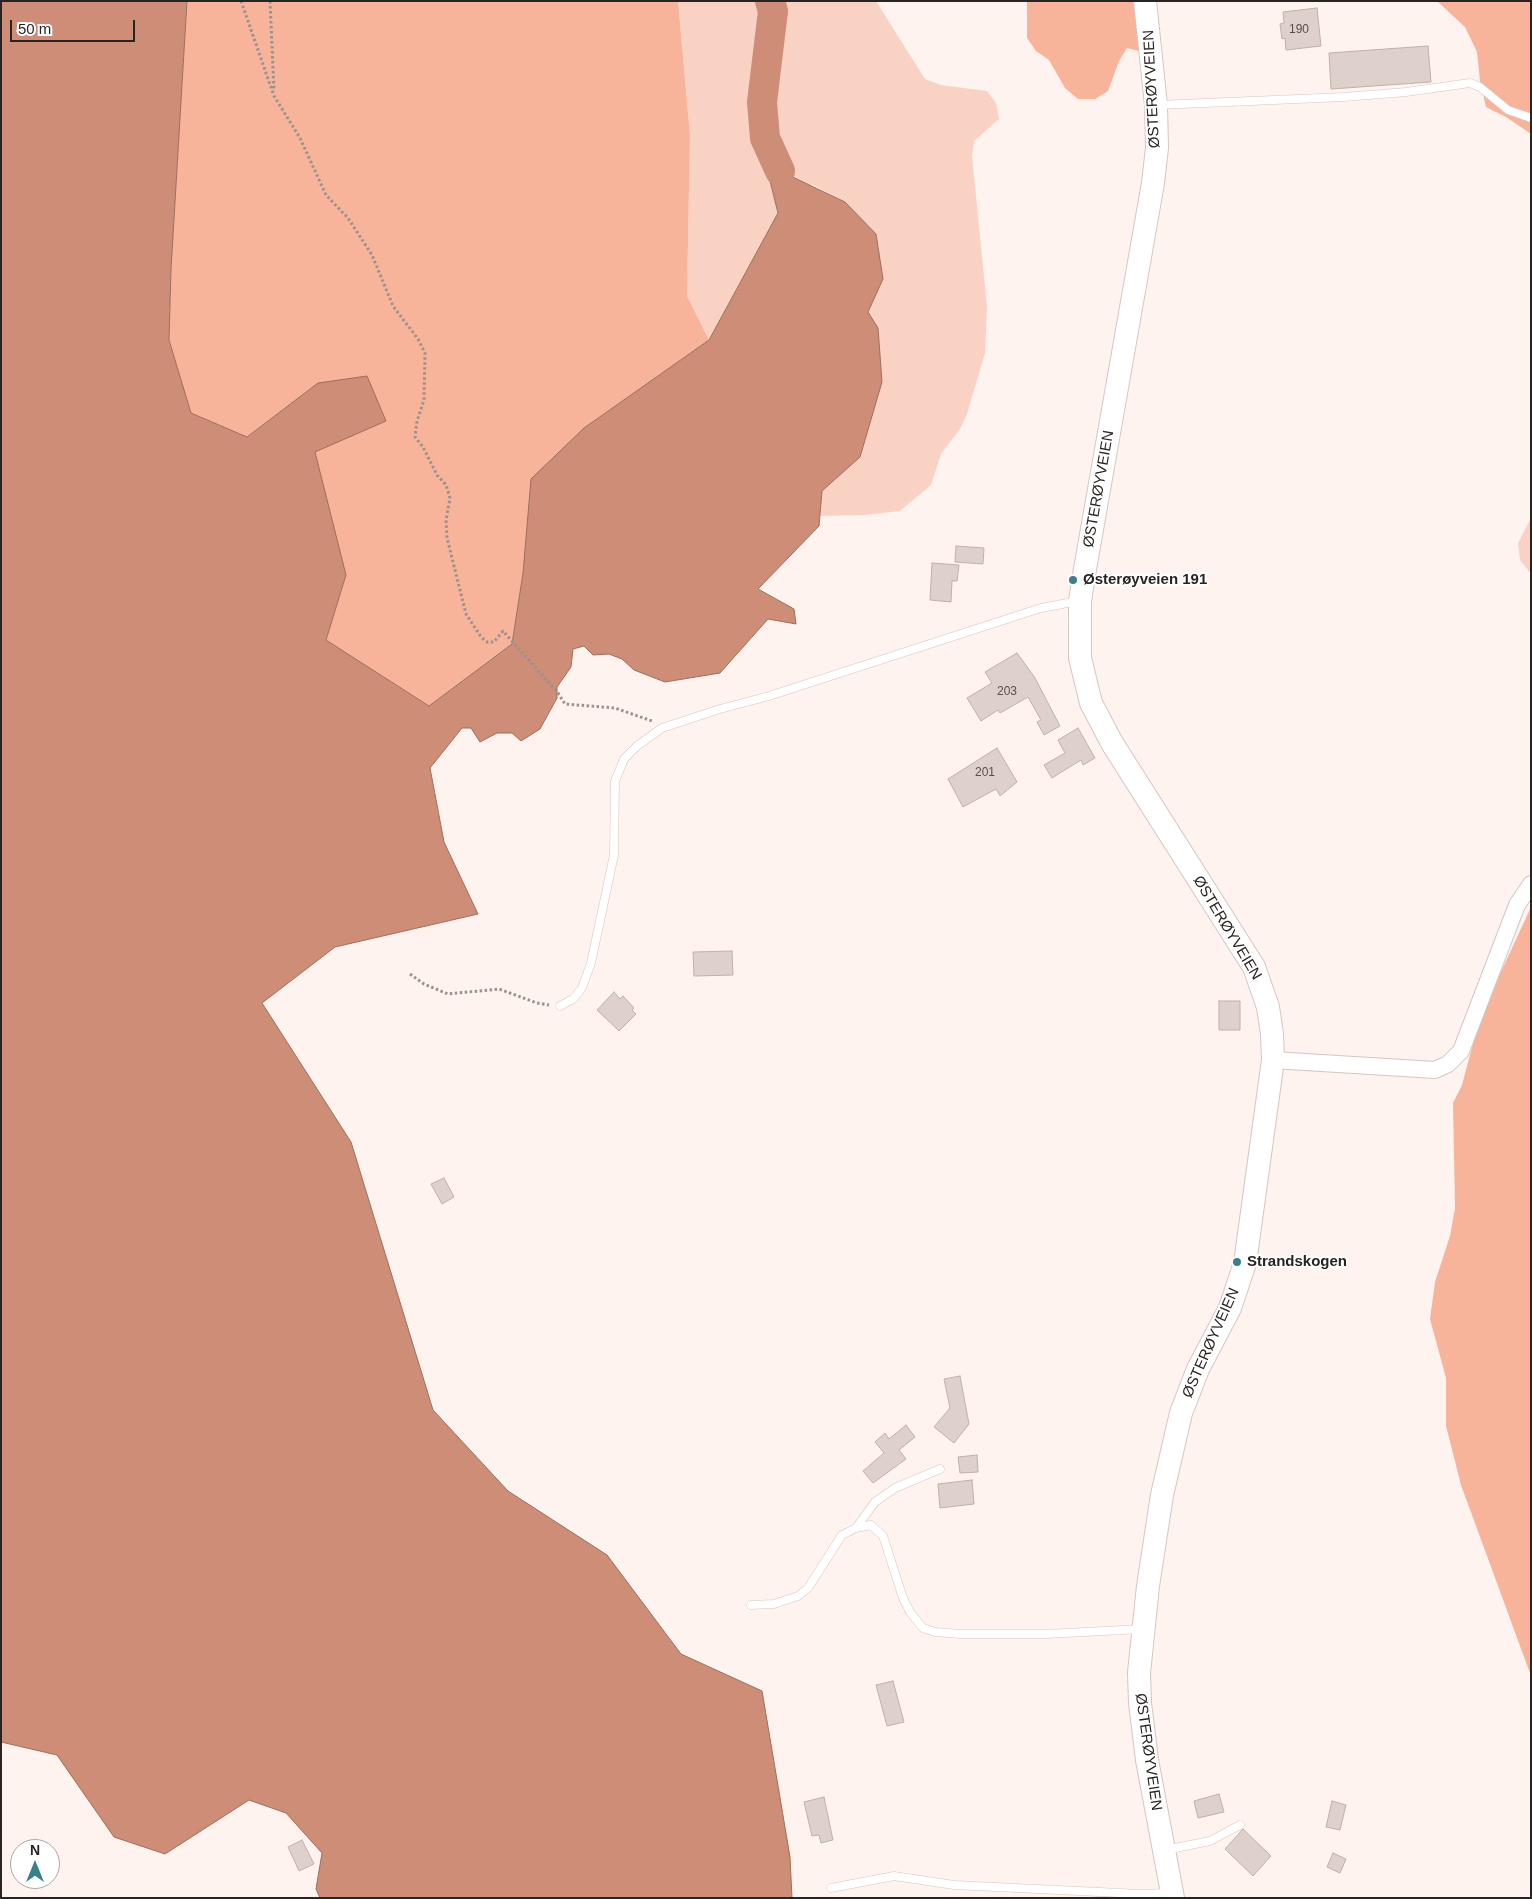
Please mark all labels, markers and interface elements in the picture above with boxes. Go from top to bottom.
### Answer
scale bar [12,10,138,42]
text: 50 m [18,20,51,37]
house number: 190 [1289,23,1309,37]
street label: ØSTERØYVEIEN [1140,29,1164,149]
street label: ØSTERØYVEIEN [1080,429,1118,549]
place label: Østerøyveien 191 [1083,571,1207,589]
marker: Østerøyveien 191 [1067,574,1079,586]
house number: 203 [997,685,1017,699]
house number: 201 [975,766,995,780]
street label: ØSTERØYVEIEN [1189,873,1265,983]
place label: Strandskogen [1247,1253,1347,1271]
marker: Strandskogen [1231,1256,1243,1268]
street label: ØSTERØYVEIEN [1179,1285,1243,1401]
street label: ØSTERØYVEIEN [1131,1692,1165,1812]
north arrow [10,1839,60,1889]
text: N [30,1842,40,1858]

